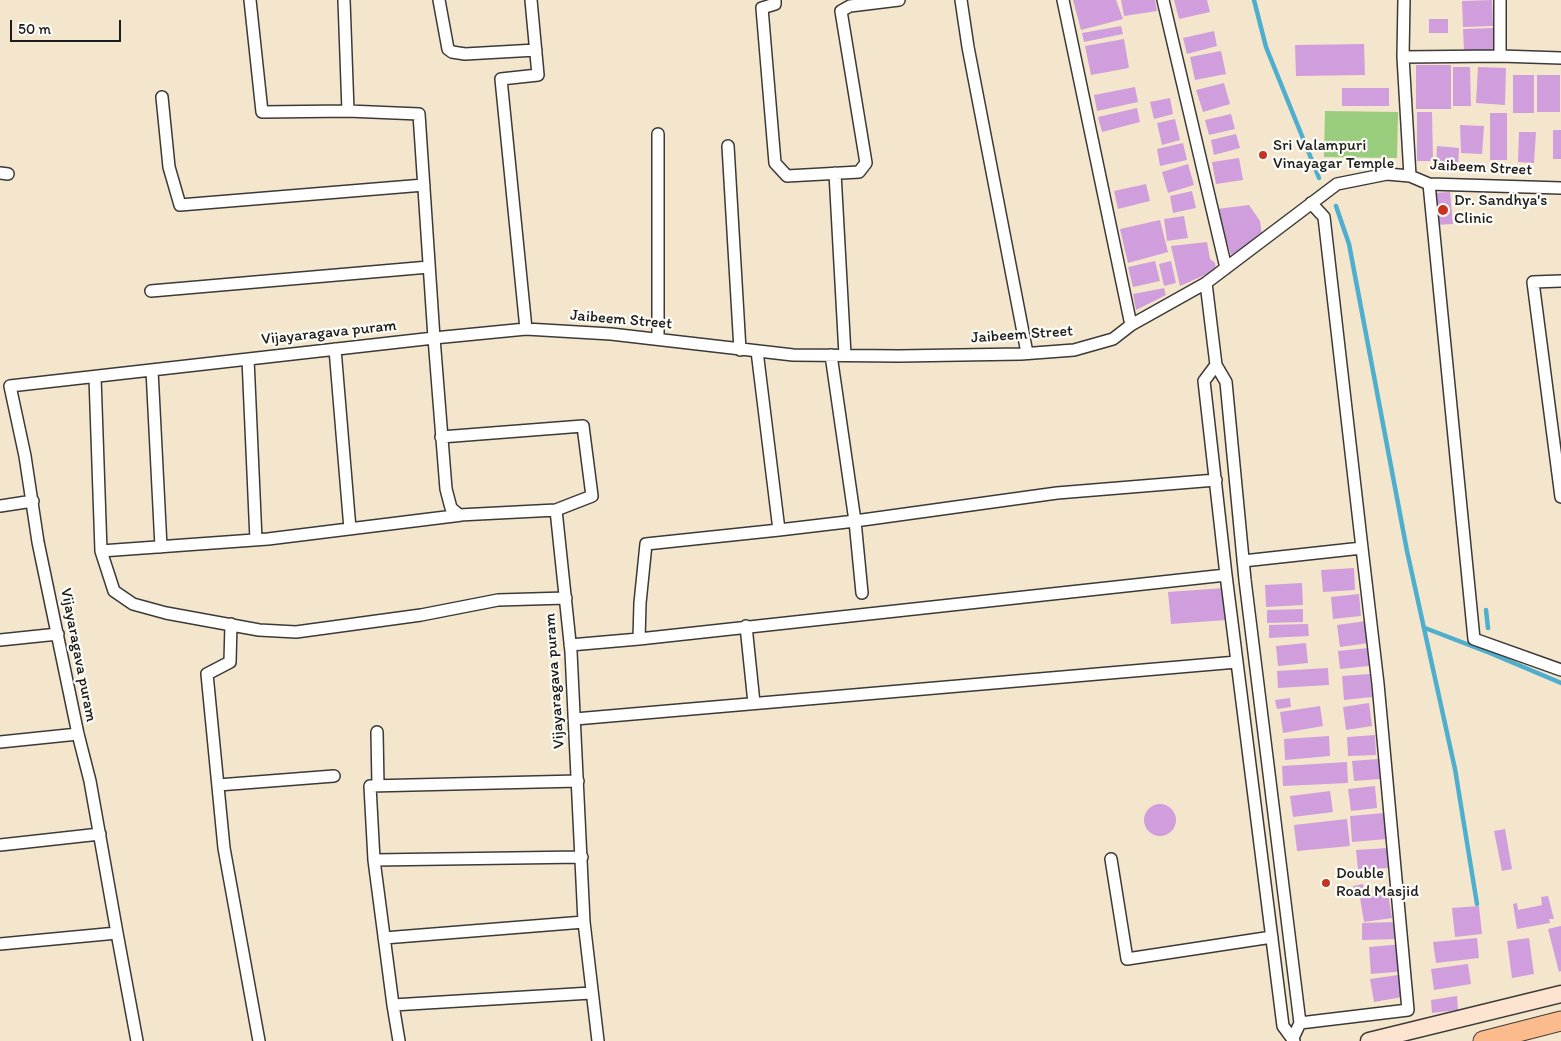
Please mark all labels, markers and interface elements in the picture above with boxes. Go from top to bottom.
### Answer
scale bar [12,10,124,42]
text: 50 m [18,20,51,38]
place label: Sri Valampuri Vinayagar Temple [1273,136,1394,174]
marker: Sri Valampuri Vinayagar Temple [1257,149,1269,161]
street label: Jaibeem Street [1429,156,1533,180]
place label: Dr. Sandhya's Clinic [1454,191,1547,229]
marker: Dr. Sandhya's Clinic [1436,203,1450,217]
street label: Jaibeem Street [569,306,673,334]
street label: Vijayaragava puram [260,316,398,350]
street label: Jaibeem Street [970,322,1074,348]
street label: Vijayaragava puram [56,586,100,724]
street label: Vijayaragava puram [541,613,569,749]
place label: Double Road Masjid [1336,864,1419,902]
marker: Double Road Masjid [1320,877,1332,889]

